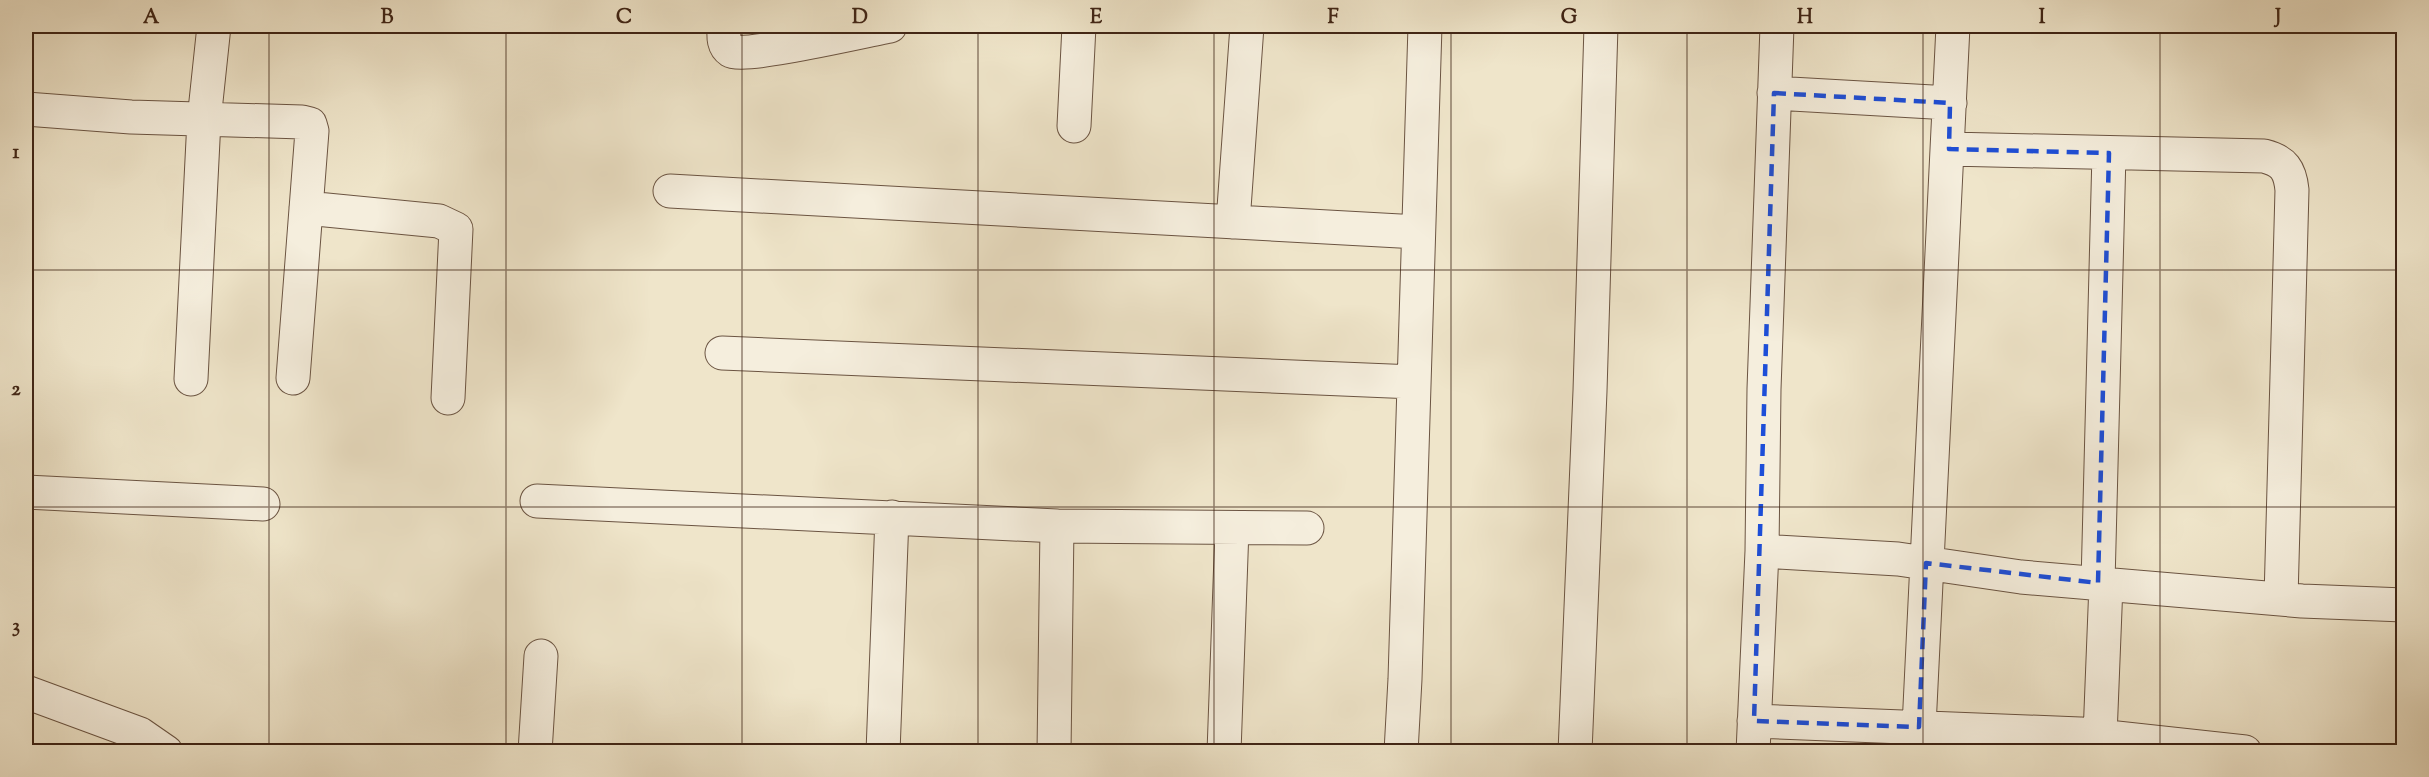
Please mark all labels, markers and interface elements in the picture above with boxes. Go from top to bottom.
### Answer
text: A [143,4,160,33]
text: B [381,4,394,33]
text: C [616,4,632,33]
text: D [852,4,868,33]
text: E [1090,4,1103,33]
text: F [1327,4,1339,33]
text: G [1561,4,1578,33]
text: H [1797,4,1813,33]
text: I [2039,4,2046,33]
text: J [2273,4,2281,33]
text: 1 [13,139,20,168]
text: 2 [11,376,21,405]
text: 3 [12,613,20,642]

